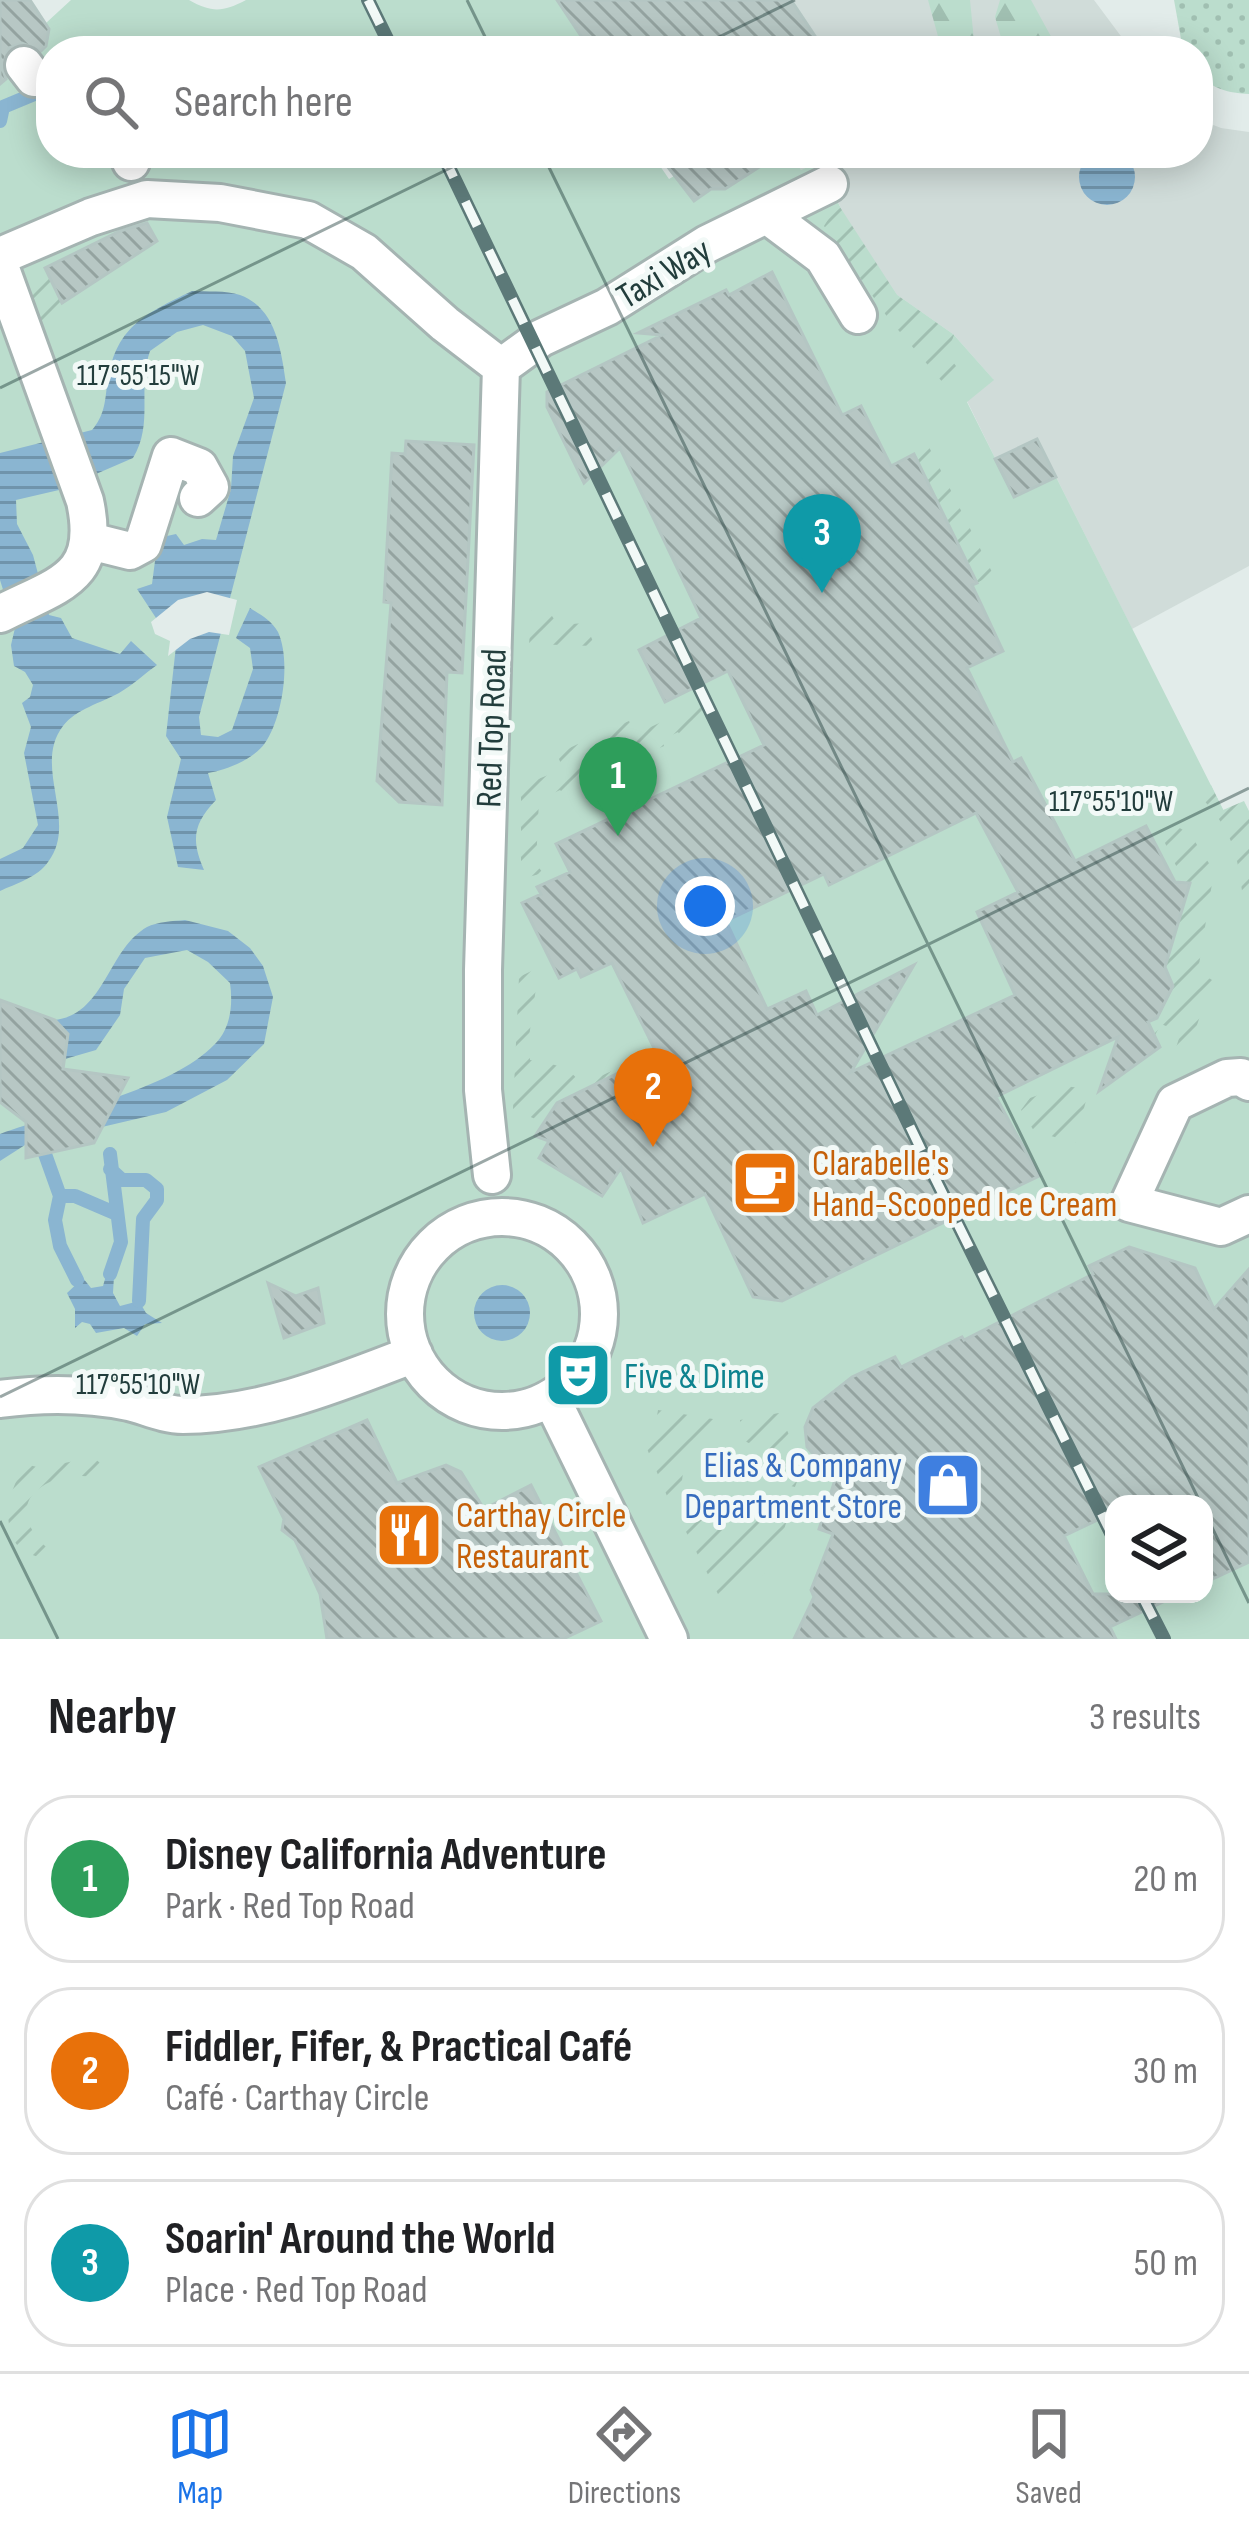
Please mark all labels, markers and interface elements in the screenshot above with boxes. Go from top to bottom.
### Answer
search box [36,36,1213,168]
icon: search [78,69,144,135]
text: Search here [174,75,353,130]
street label: Taxi Way [609,229,719,319]
text: 117°55'15"W [77,358,200,394]
pin: 3 [783,494,861,593]
street label: Red Top Road [468,648,517,808]
pin: 1 [579,737,657,836]
text: 117°55'10"W [1049,784,1173,820]
your location [675,876,735,936]
pin: 2 [614,1048,692,1147]
place label: Clarabelle's Hand-Scooped Ice Cream [812,1143,1117,1227]
cafe icon: Clarabelle's Hand-Scooped Ice Cream [730,1148,800,1218]
theatre icon: Five & Dime [543,1340,613,1410]
place label: Five & Dime [624,1356,765,1399]
text: 117°55'10"W [76,1367,200,1403]
place label: Elias & Company Department Store [684,1445,902,1529]
shop icon: Elias & Company Department Store [913,1450,983,1520]
place label: Carthay Circle Restaurant [456,1495,627,1579]
map controls [1105,1495,1213,1603]
button: layers [1105,1495,1213,1603]
restaurant icon: Carthay Circle Restaurant [374,1500,444,1570]
text: Nearby [48,1687,177,1748]
text: 3 results [1089,1694,1201,1741]
text: Disney California Adventure [165,1828,606,1883]
text: 1 [82,1856,98,1903]
text: 20 m [1133,1856,1198,1903]
text: Park · Red Top Road [165,1883,415,1930]
text: Fiddler, Fifer, & Practical Café [165,2020,632,2075]
text: 2 [81,2048,99,2095]
text: 30 m [1133,2048,1198,2095]
text: Café · Carthay Circle [165,2075,429,2122]
text: Soarin' Around the World [165,2212,555,2267]
text: 3 [81,2240,99,2287]
text: 50 m [1134,2240,1198,2287]
text: Place · Red Top Road [165,2267,427,2314]
tab: Map [167,2401,233,2513]
tab: Directions [568,2401,681,2513]
tab: Saved [1016,2401,1082,2513]

